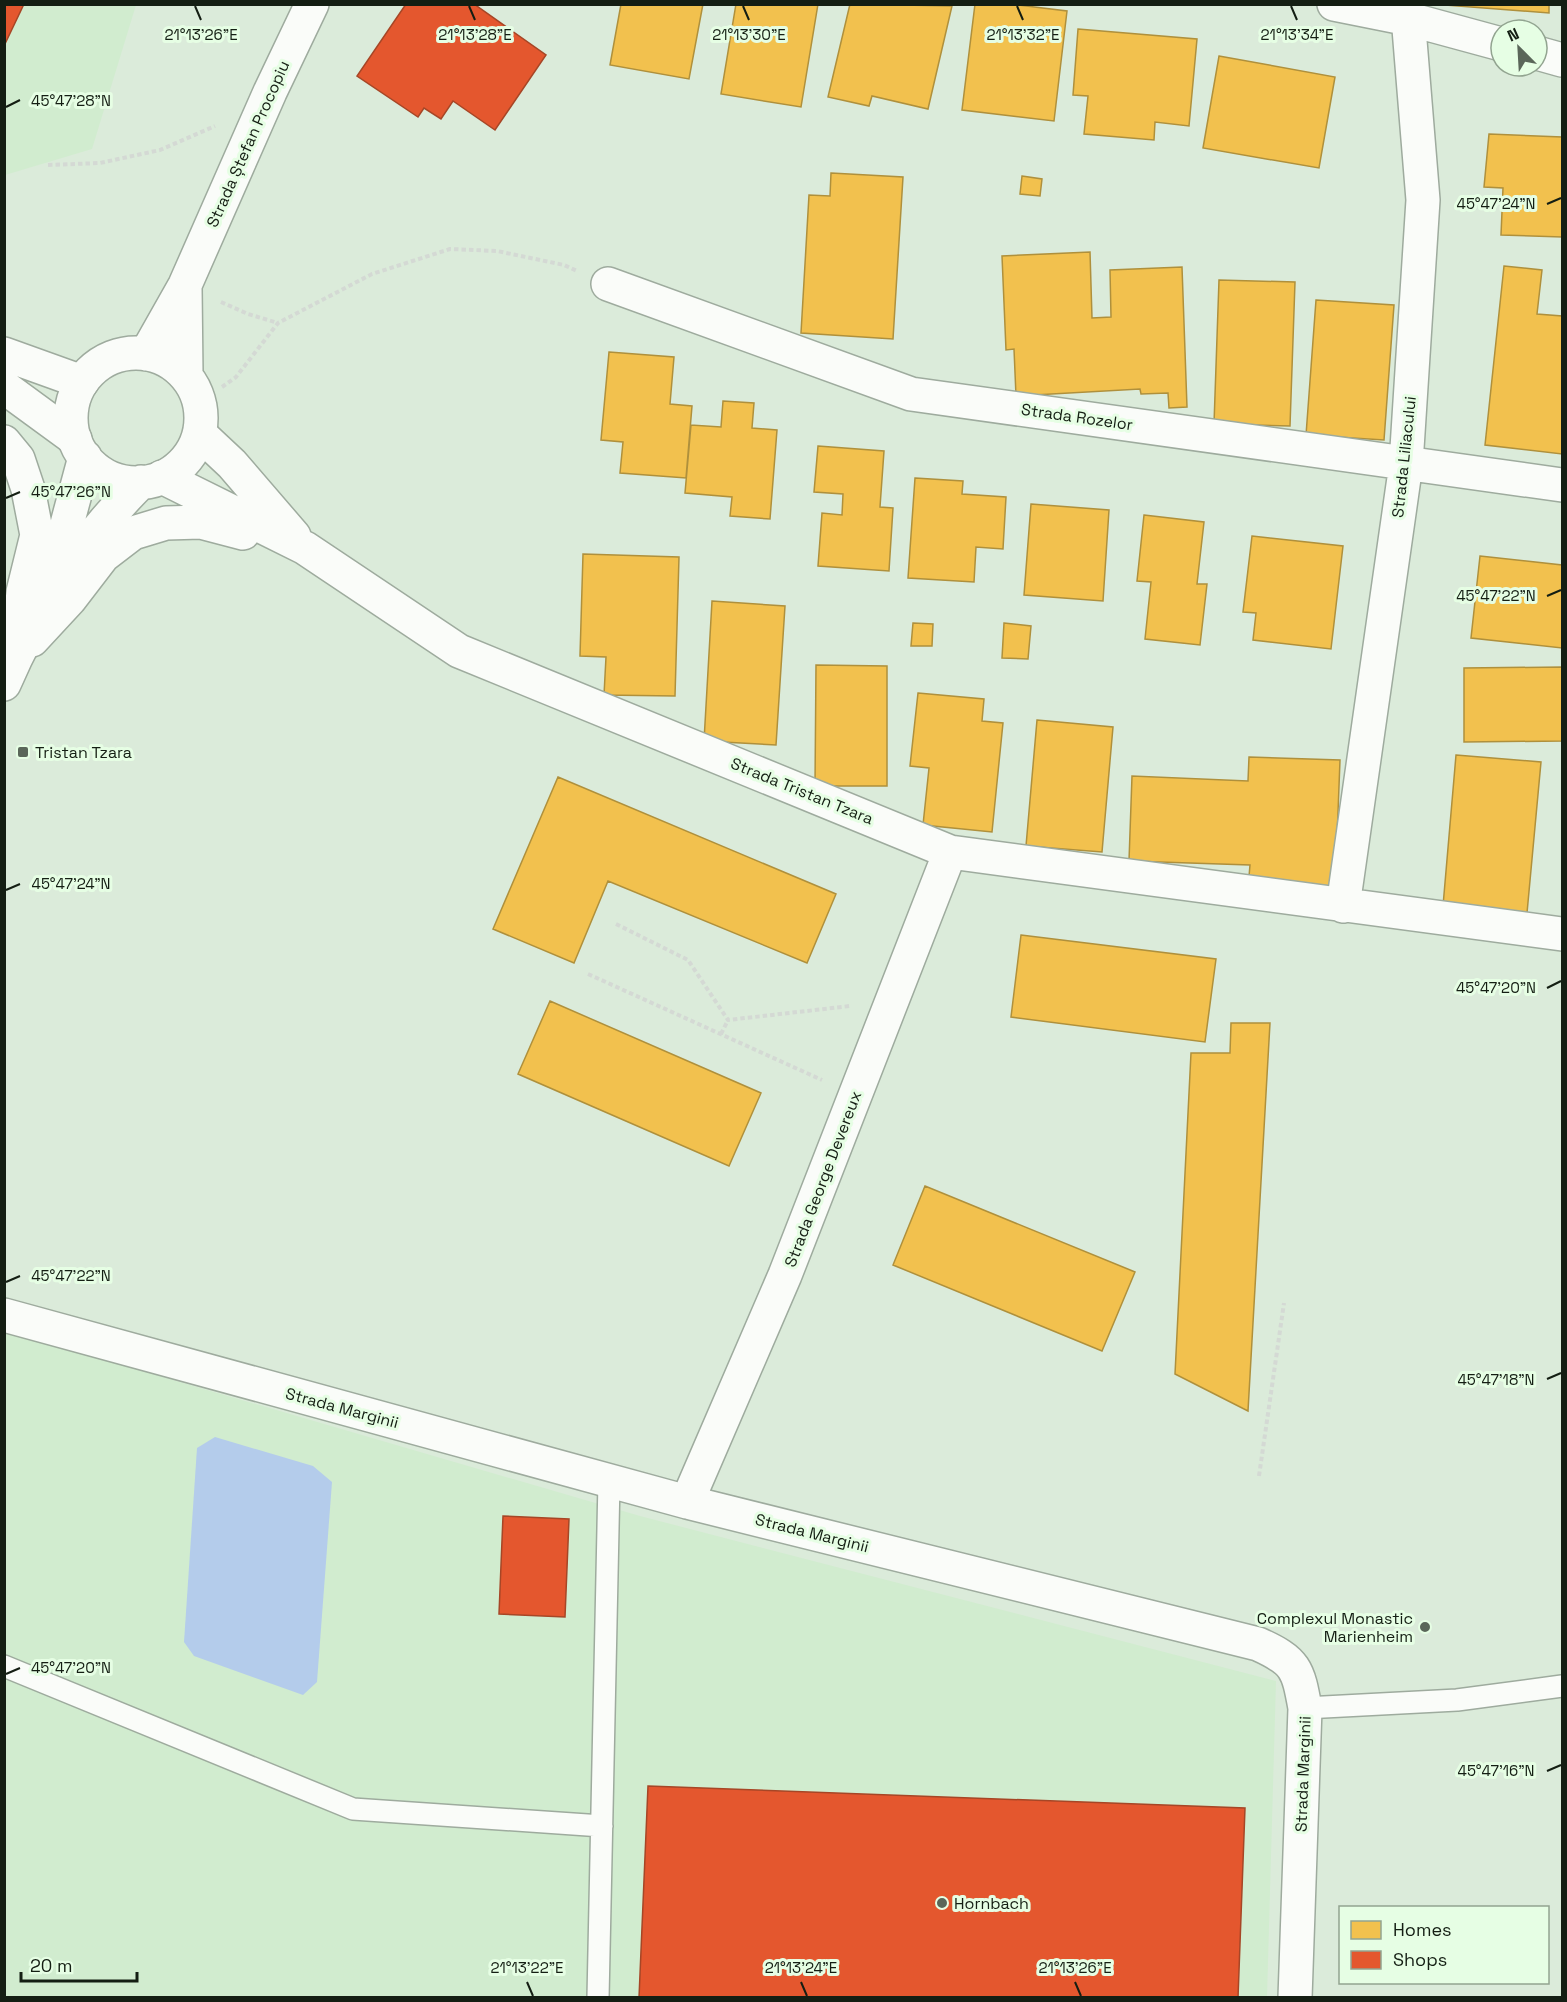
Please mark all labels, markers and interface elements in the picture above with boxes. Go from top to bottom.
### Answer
north arrow [1489,18,1549,78]
text: N [1504,23,1522,47]
text: 21°13'26"E [164,25,238,44]
text: 21°13'28"E [438,25,512,44]
text: 21°13'30"E [712,25,786,44]
text: 21°13'32"E [986,25,1060,44]
text: 21°13'34"E [1261,25,1333,44]
street label: Strada Ștefan Procopiu [202,57,294,231]
text: 45°47'28"N [31,91,111,110]
text: 45°47'24"N [1457,194,1535,213]
street label: Strada Liliacului [1387,395,1421,519]
street label: Strada Rozelor [1020,399,1134,435]
text: 45°47'26"N [31,482,111,501]
text: 45°47'22"N [1456,586,1536,605]
place label: Tristan Tzara [35,742,132,763]
marker: Tristan Tzara [16,745,30,759]
street label: Strada Tristan Tzara [728,753,876,829]
text: 45°47'24"N [32,874,110,893]
text: 45°47'20"N [1456,978,1536,997]
street label: Strada George Devereux [780,1088,866,1270]
text: 45°47'22"N [31,1266,111,1285]
text: 45°47'18"N [1457,1370,1535,1389]
street label: Strada Marginii [283,1383,401,1433]
street label: Strada Marginii [753,1509,871,1557]
place label: Complexul Monastic Marienheim [1257,1608,1413,1647]
marker: Complexul Monastic Marienheim [1418,1620,1432,1634]
text: 45°47'20"N [31,1658,111,1677]
street label: Strada Marginii [1290,1716,1316,1832]
text: 45°47'16"N [1458,1761,1534,1780]
place label: Hornbach [954,1893,1029,1914]
marker: Hornbach [935,1896,949,1910]
legend [1339,1906,1549,1984]
text: Homes [1393,1918,1452,1941]
scale bar [21,1945,136,1983]
text: Shops [1393,1948,1447,1971]
text: 20 m [30,1954,73,1977]
text: 21°13'22"E [490,1958,564,1977]
text: 21°13'24"E [765,1958,837,1977]
text: 21°13'26"E [1038,1958,1112,1977]

